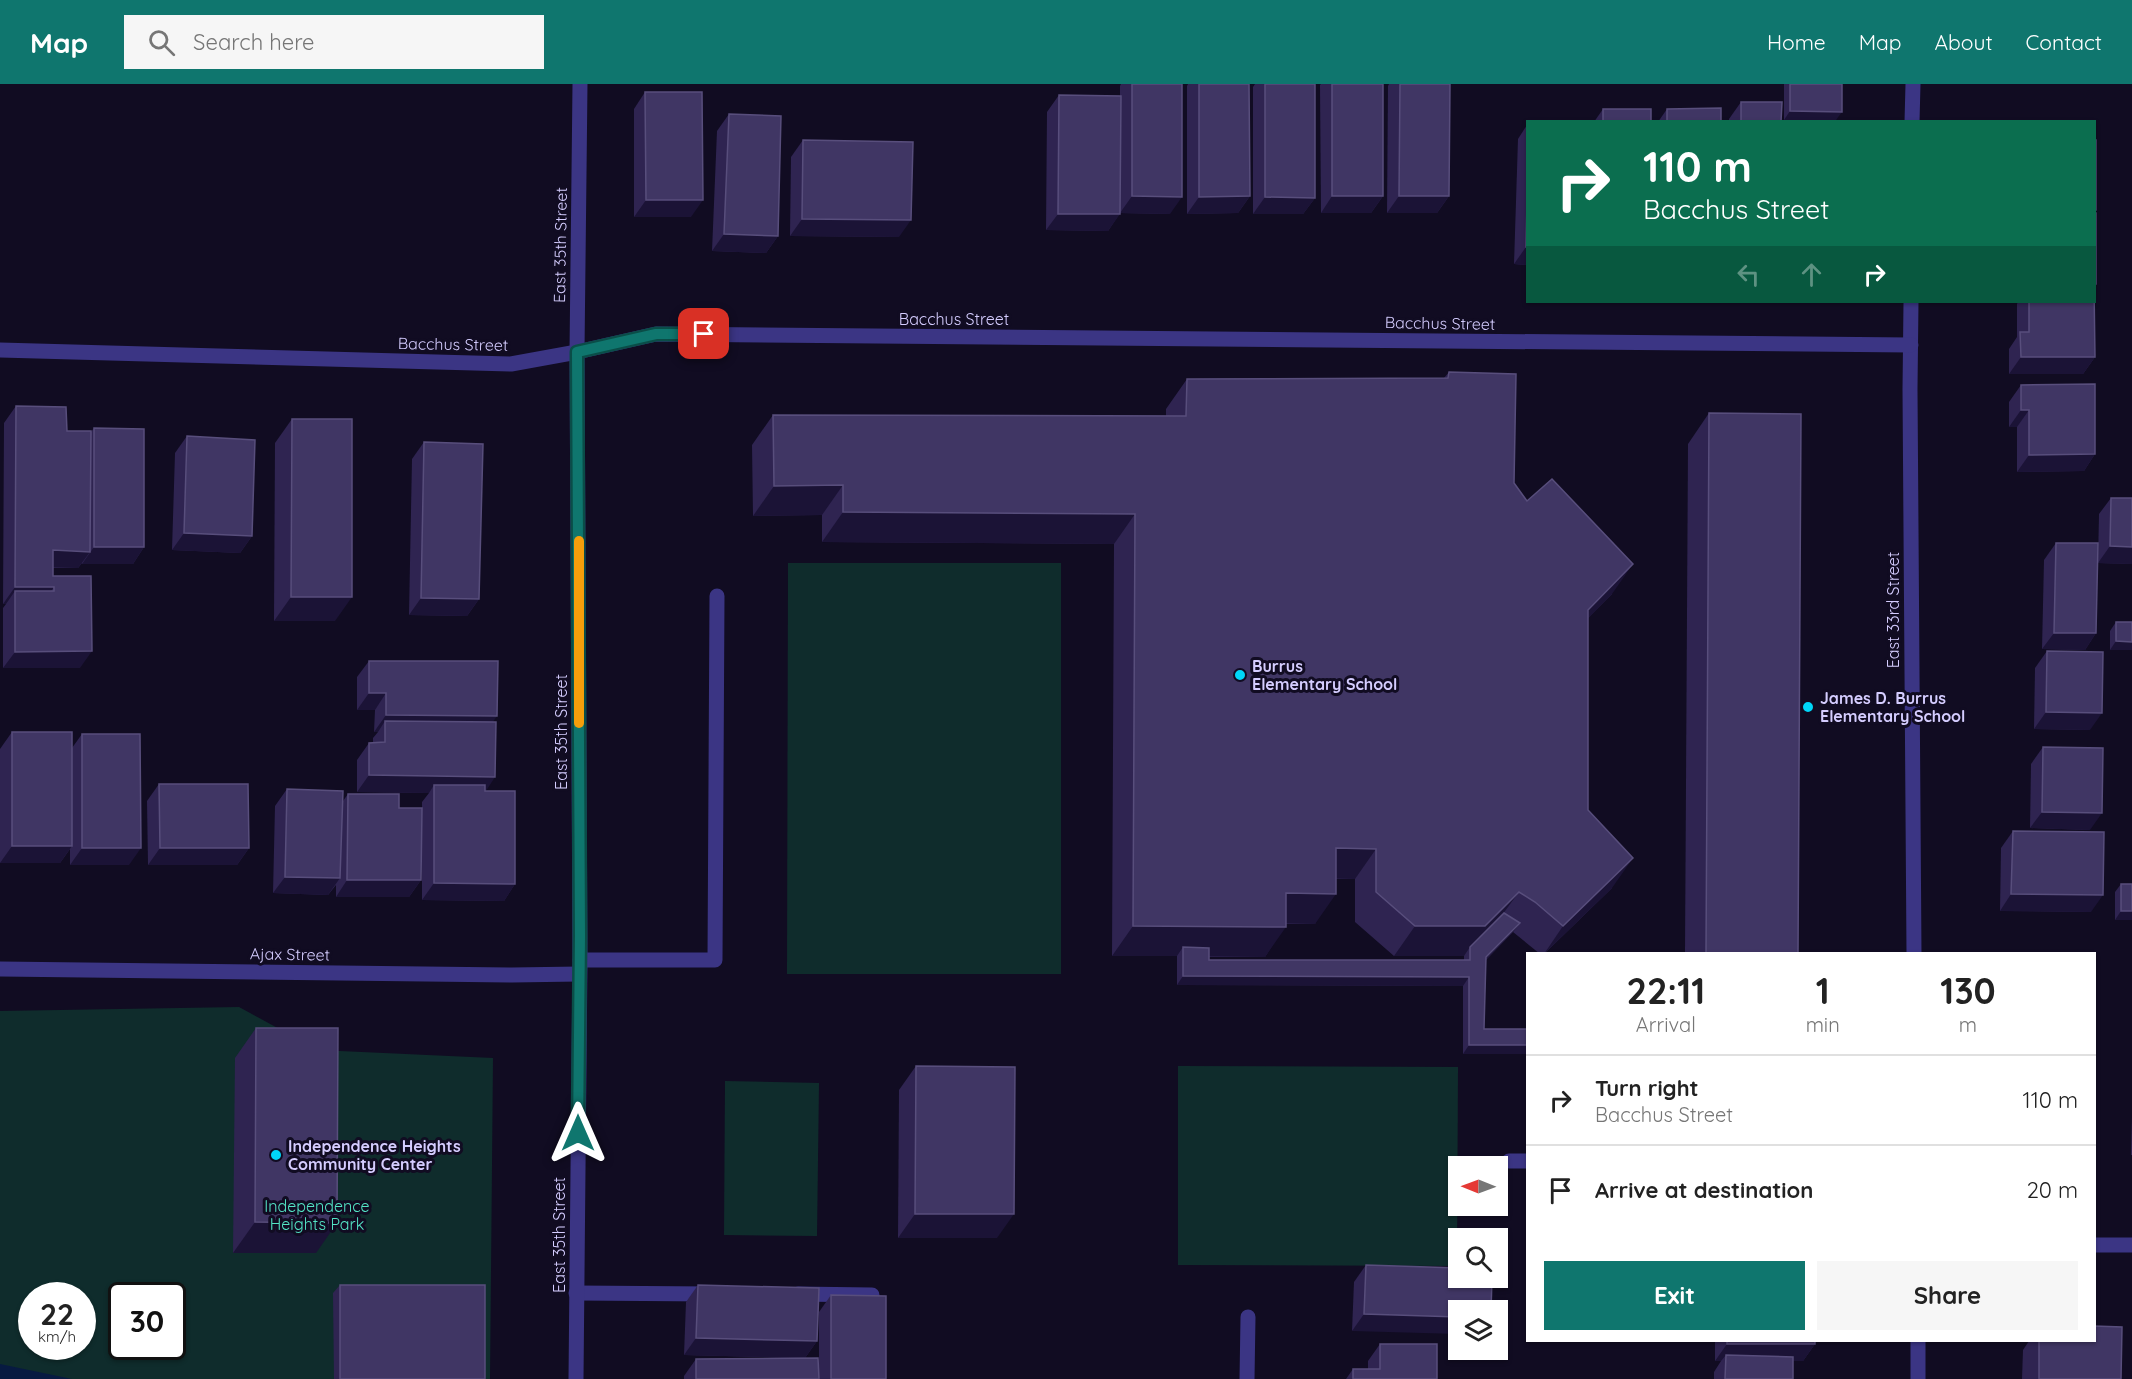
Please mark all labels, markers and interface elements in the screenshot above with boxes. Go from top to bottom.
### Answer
search box [124,15,544,69]
text: Map [30,25,88,60]
icon: search [145,26,178,59]
text: Search here [193,28,315,56]
text: Home [1767,29,1826,55]
text: Map [1859,29,1902,55]
text: About [1935,29,1993,55]
text: Contact [2026,29,2102,55]
text: 110 m [1643,140,1752,193]
icon: right [1544,144,1622,222]
street label: East 35th Street [549,187,571,303]
text: Bacchus Street [1643,192,1829,226]
icon: left [1732,258,1765,291]
icon: ahead [1795,258,1828,291]
icon: right [1858,258,1891,291]
pin [678,308,729,359]
street label: Bacchus Street [899,309,1009,329]
street label: Bacchus Street [1385,312,1495,334]
icon: arrive [687,317,720,350]
street label: Bacchus Street [398,333,508,355]
street label: East 33rd Street [1883,552,1903,668]
place label: Burrus Elementary School [1252,656,1397,694]
marker: Burrus Elementary School [1233,668,1247,682]
street label: East 35th Street [551,674,571,790]
place label: James D. Burrus Elementary School [1820,688,1965,726]
marker: James D. Burrus Elementary School [1801,700,1815,714]
street label: Ajax Street [250,943,330,965]
text: 22:11 [1626,968,1705,1013]
text: 1 [1816,968,1830,1013]
text: 130 [1940,968,1996,1013]
text: Arrival [1636,1012,1696,1037]
text: min [1806,1012,1840,1037]
text: m [1959,1012,1977,1037]
text: Turn right [1595,1074,1699,1102]
icon: right [1544,1084,1577,1117]
text: 110 m [2023,1086,2078,1114]
position arrow [546,1101,610,1165]
text: Bacchus Street [1595,1102,1733,1127]
place label: Independence Heights Community Center [288,1136,461,1174]
marker: Independence Heights Community Center [269,1148,283,1162]
north arrow [1448,1156,1508,1216]
map controls [1448,1156,1508,1360]
icon: arrive [1544,1174,1577,1207]
text: Arrive at destination [1595,1176,1813,1204]
text: 20 m [2027,1176,2078,1204]
street label: East 35th Street [549,1177,569,1293]
park label: Independence Heights Park [264,1196,370,1234]
button: search [1448,1228,1508,1288]
button: Exit [1544,1261,1805,1330]
button: Share [1817,1261,2078,1330]
speed limit sign: 30 [108,1282,186,1360]
text: 22 [40,1295,74,1333]
button: layers [1448,1300,1508,1360]
text: km/h [38,1327,76,1346]

